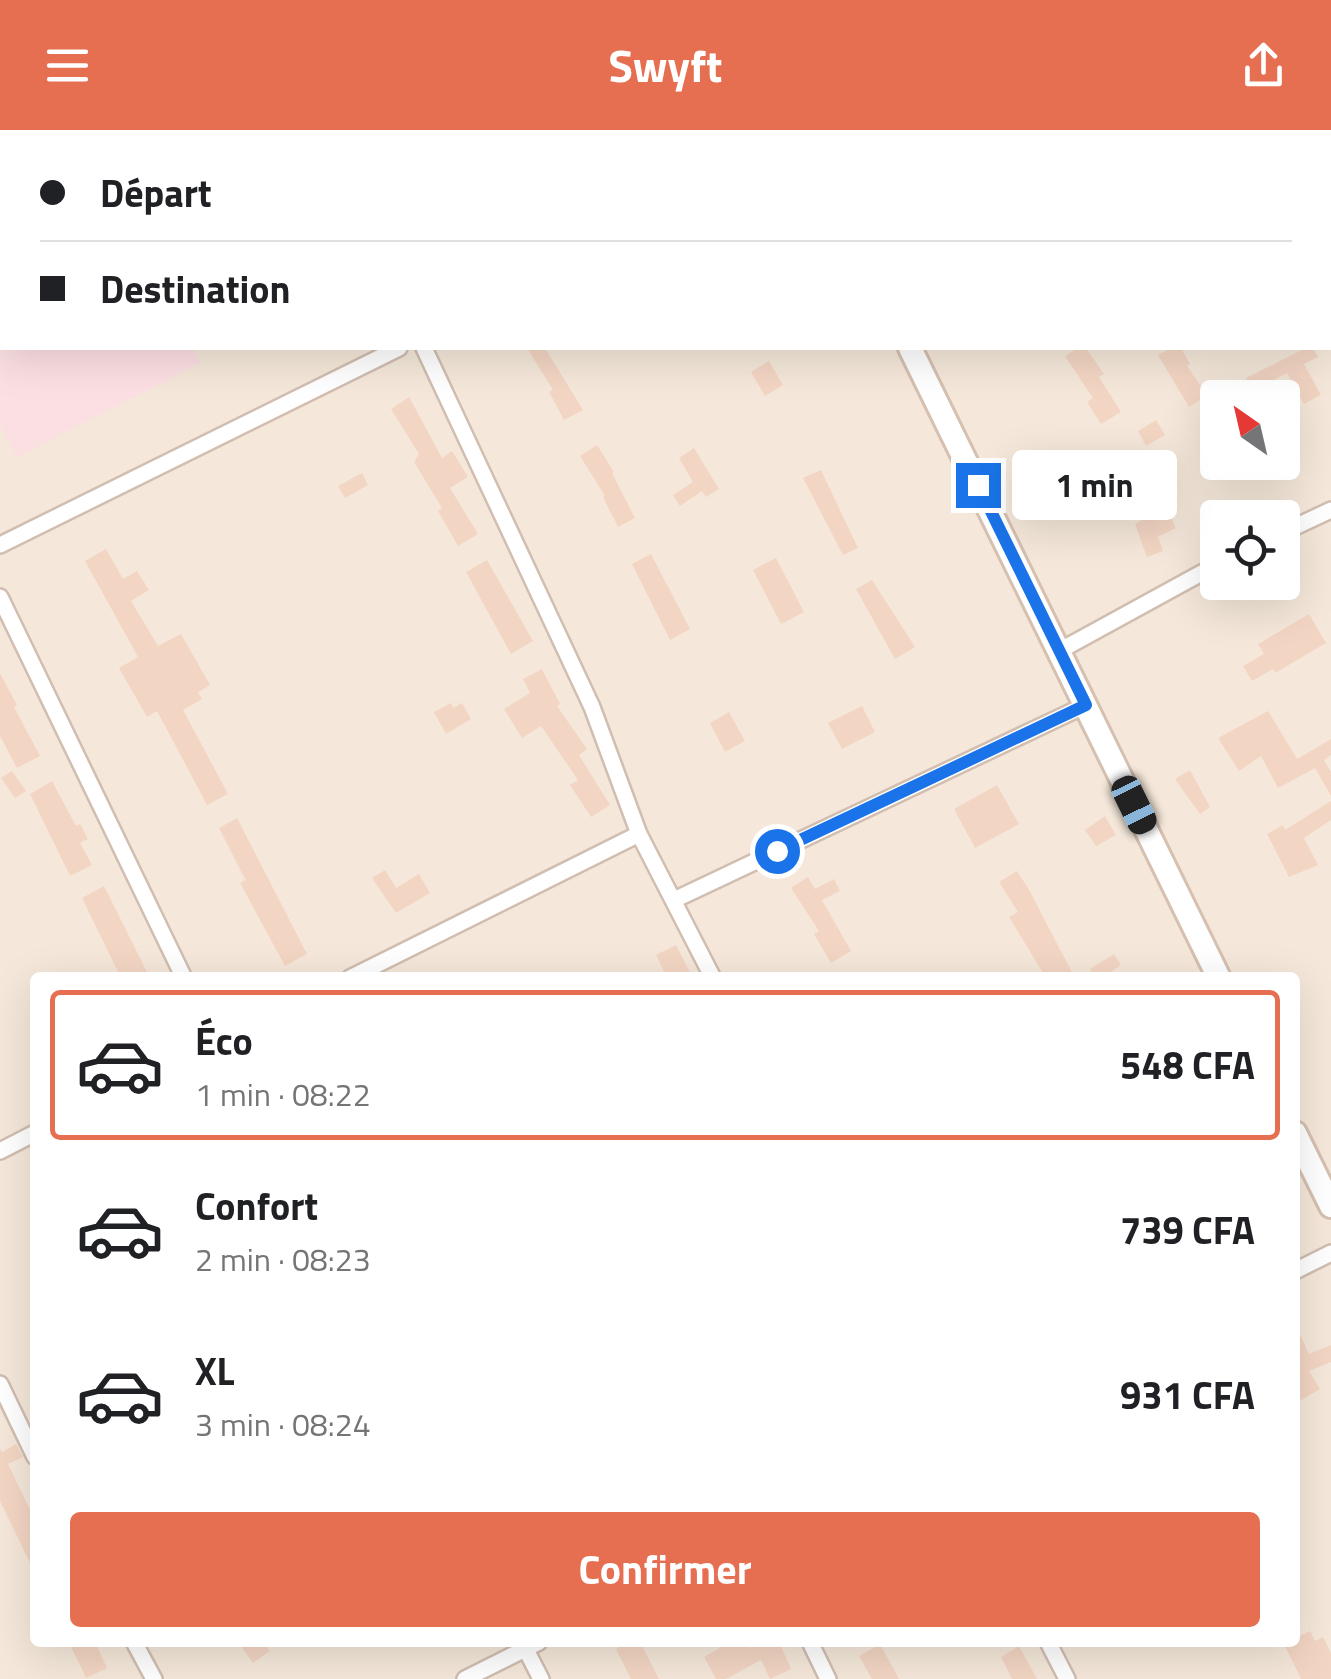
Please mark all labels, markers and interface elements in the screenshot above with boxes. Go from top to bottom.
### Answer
text: Swyft [609,31,722,99]
icon: menu [40,38,95,93]
icon: share [1236,38,1291,93]
text: Départ [100,164,212,222]
text: Destination [100,260,291,318]
north arrow [1200,380,1300,480]
map controls [1200,380,1300,600]
callout: 1 min [1013,450,1178,520]
text: 1 min [1056,461,1133,509]
route end [956,463,1001,508]
button: locate [1200,500,1300,600]
car [1107,771,1161,839]
route start [755,829,800,874]
text: Éco [195,1012,253,1070]
icon: car [75,1020,165,1110]
text: 548 CFA [1120,1036,1255,1094]
text: 1 min · 08:22 [195,1070,371,1118]
text: Confort [195,1177,318,1235]
icon: car [75,1185,165,1275]
text: 739 CFA [1120,1201,1255,1259]
text: 2 min · 08:23 [195,1235,371,1283]
text: XL [195,1342,235,1400]
icon: car [75,1350,165,1440]
text: 931 CFA [1120,1366,1255,1424]
text: 3 min · 08:24 [195,1400,371,1448]
button: Confirmer [70,1512,1260,1627]

